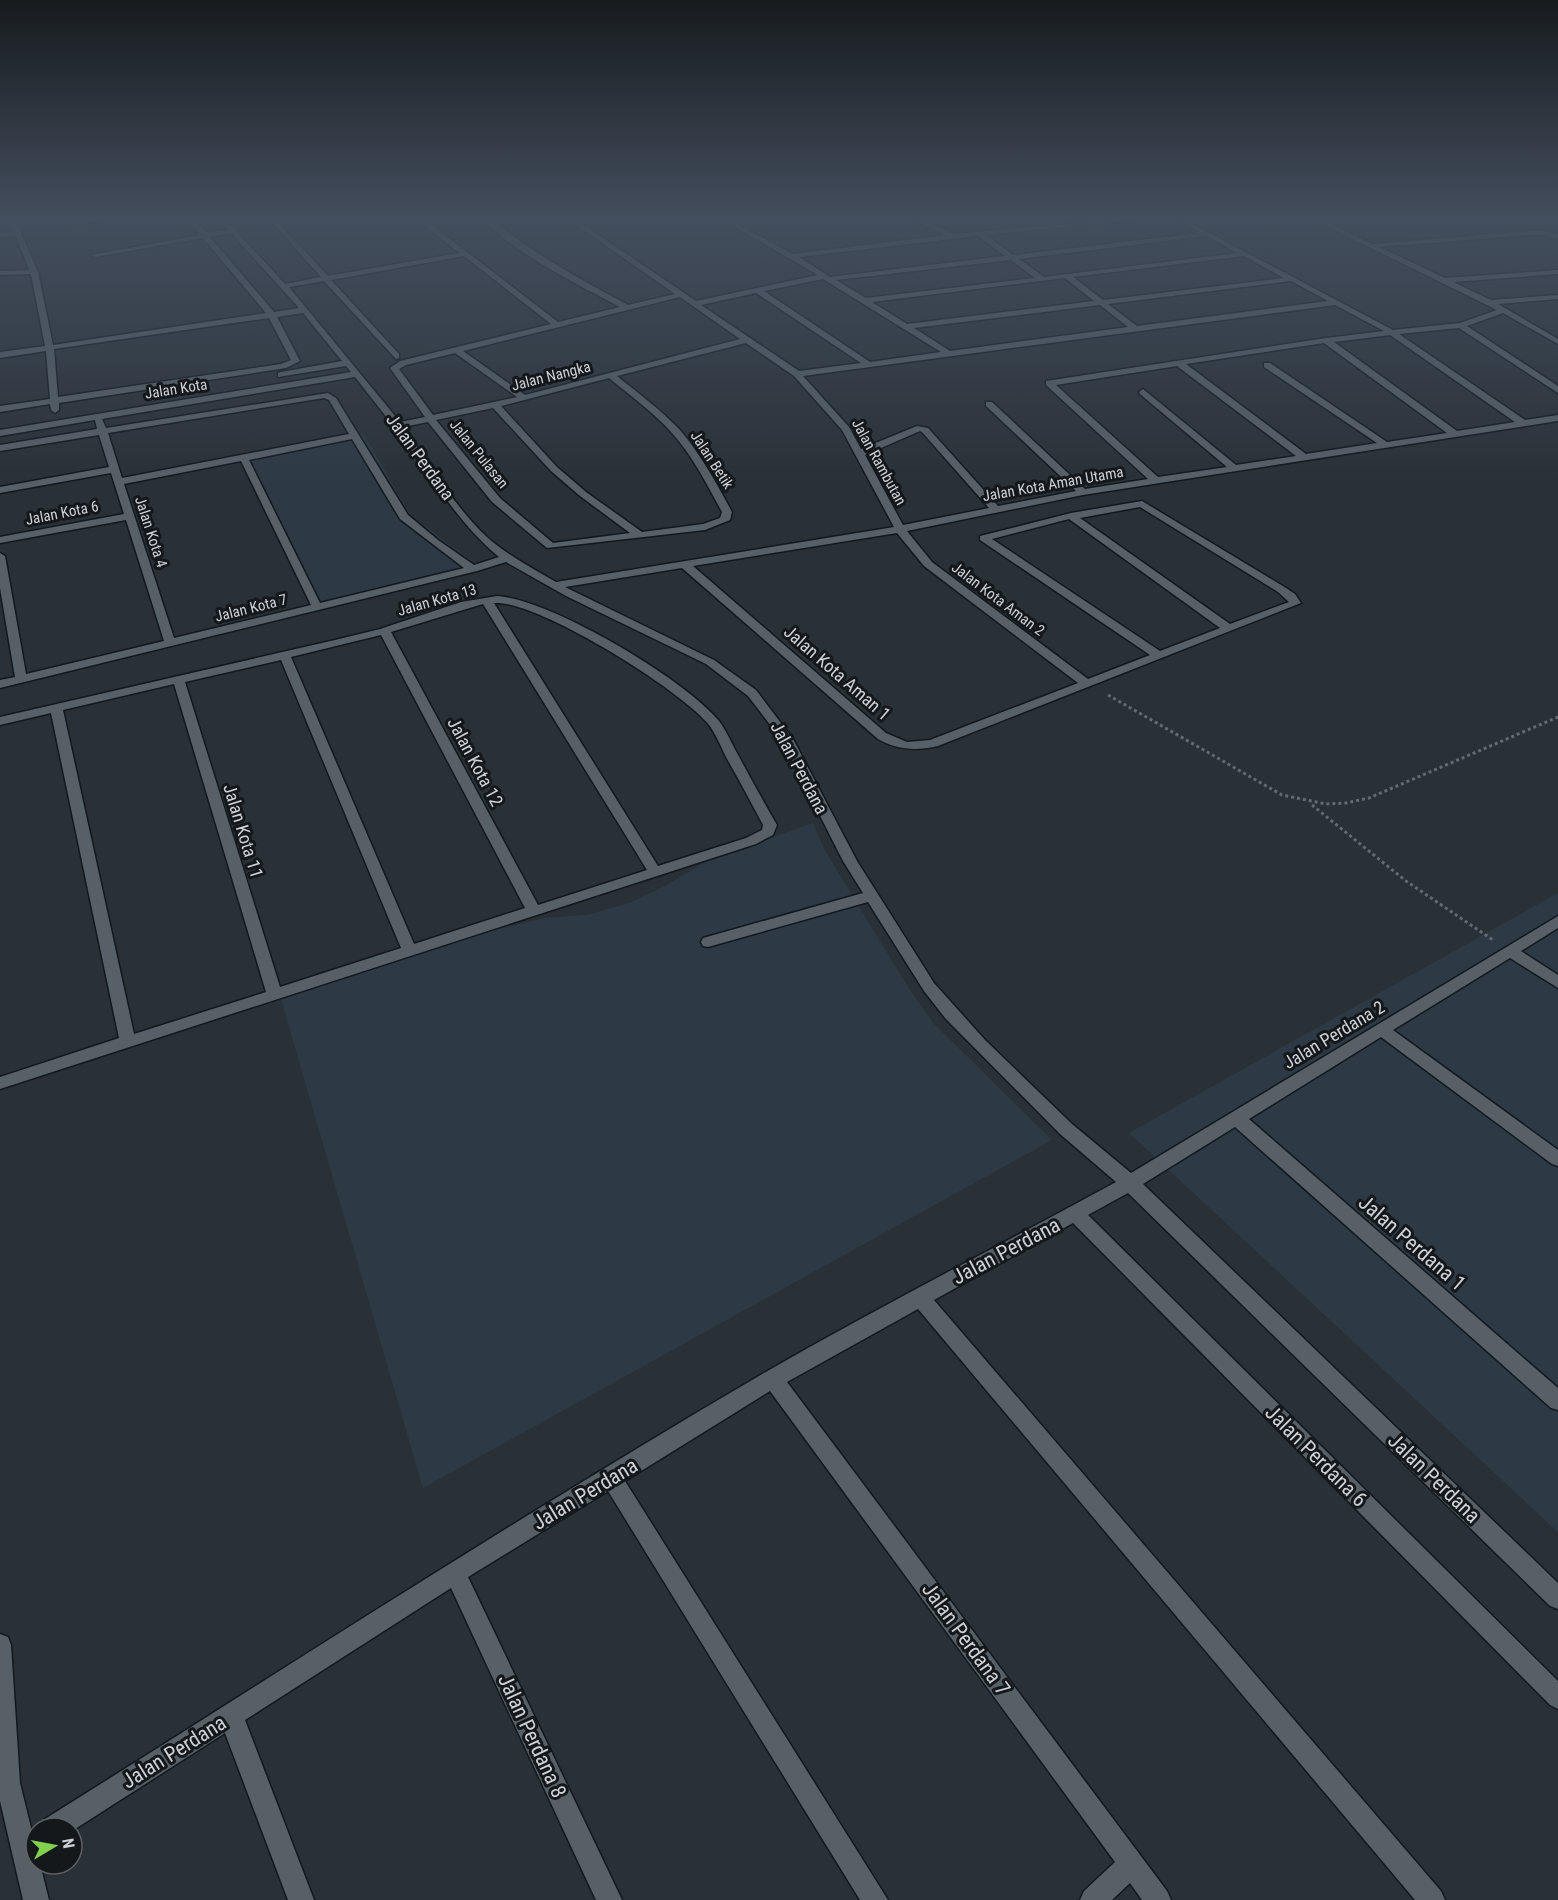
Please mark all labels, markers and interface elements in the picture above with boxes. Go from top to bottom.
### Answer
street label: Jalan Nangka [510,357,592,395]
street label: Jalan Kota [144,375,208,403]
street label: Jalan Perdana [382,410,459,504]
street label: Jalan Pulasan [446,416,512,492]
street label: Jalan Rambutan [848,416,910,508]
street label: Jalan Betik [687,428,738,493]
street label: Jalan Kota Aman Utama [981,463,1125,505]
street label: Jalan Kota 4 [131,494,171,570]
street label: Jalan Kota 6 [24,497,100,529]
street label: Jalan Kota Aman 2 [948,558,1048,640]
street label: Jalan Kota 13 [396,580,478,620]
street label: Jalan Kota 7 [213,590,289,626]
street label: Jalan Kota Aman 1 [780,621,895,724]
street label: Jalan Kota 12 [443,714,508,810]
street label: Jalan Perdana [766,718,833,817]
street label: Jalan Kota 11 [219,781,268,880]
street label: Jalan Perdana 2 [1279,996,1388,1073]
street label: Jalan Perdana 1 [1354,1190,1470,1296]
street label: Jalan Perdana [948,1213,1064,1289]
street label: Jalan Perdana 6 [1260,1400,1372,1512]
street label: Jalan Perdana [1383,1428,1485,1528]
street label: Jalan Perdana [528,1453,642,1535]
street label: Jalan Perdana 7 [917,1578,1015,1700]
street label: Jalan Perdana 8 [493,1670,571,1802]
street label: Jalan Perdana [117,1710,231,1794]
north arrow [24,1816,84,1876]
text: N [58,1837,78,1850]

